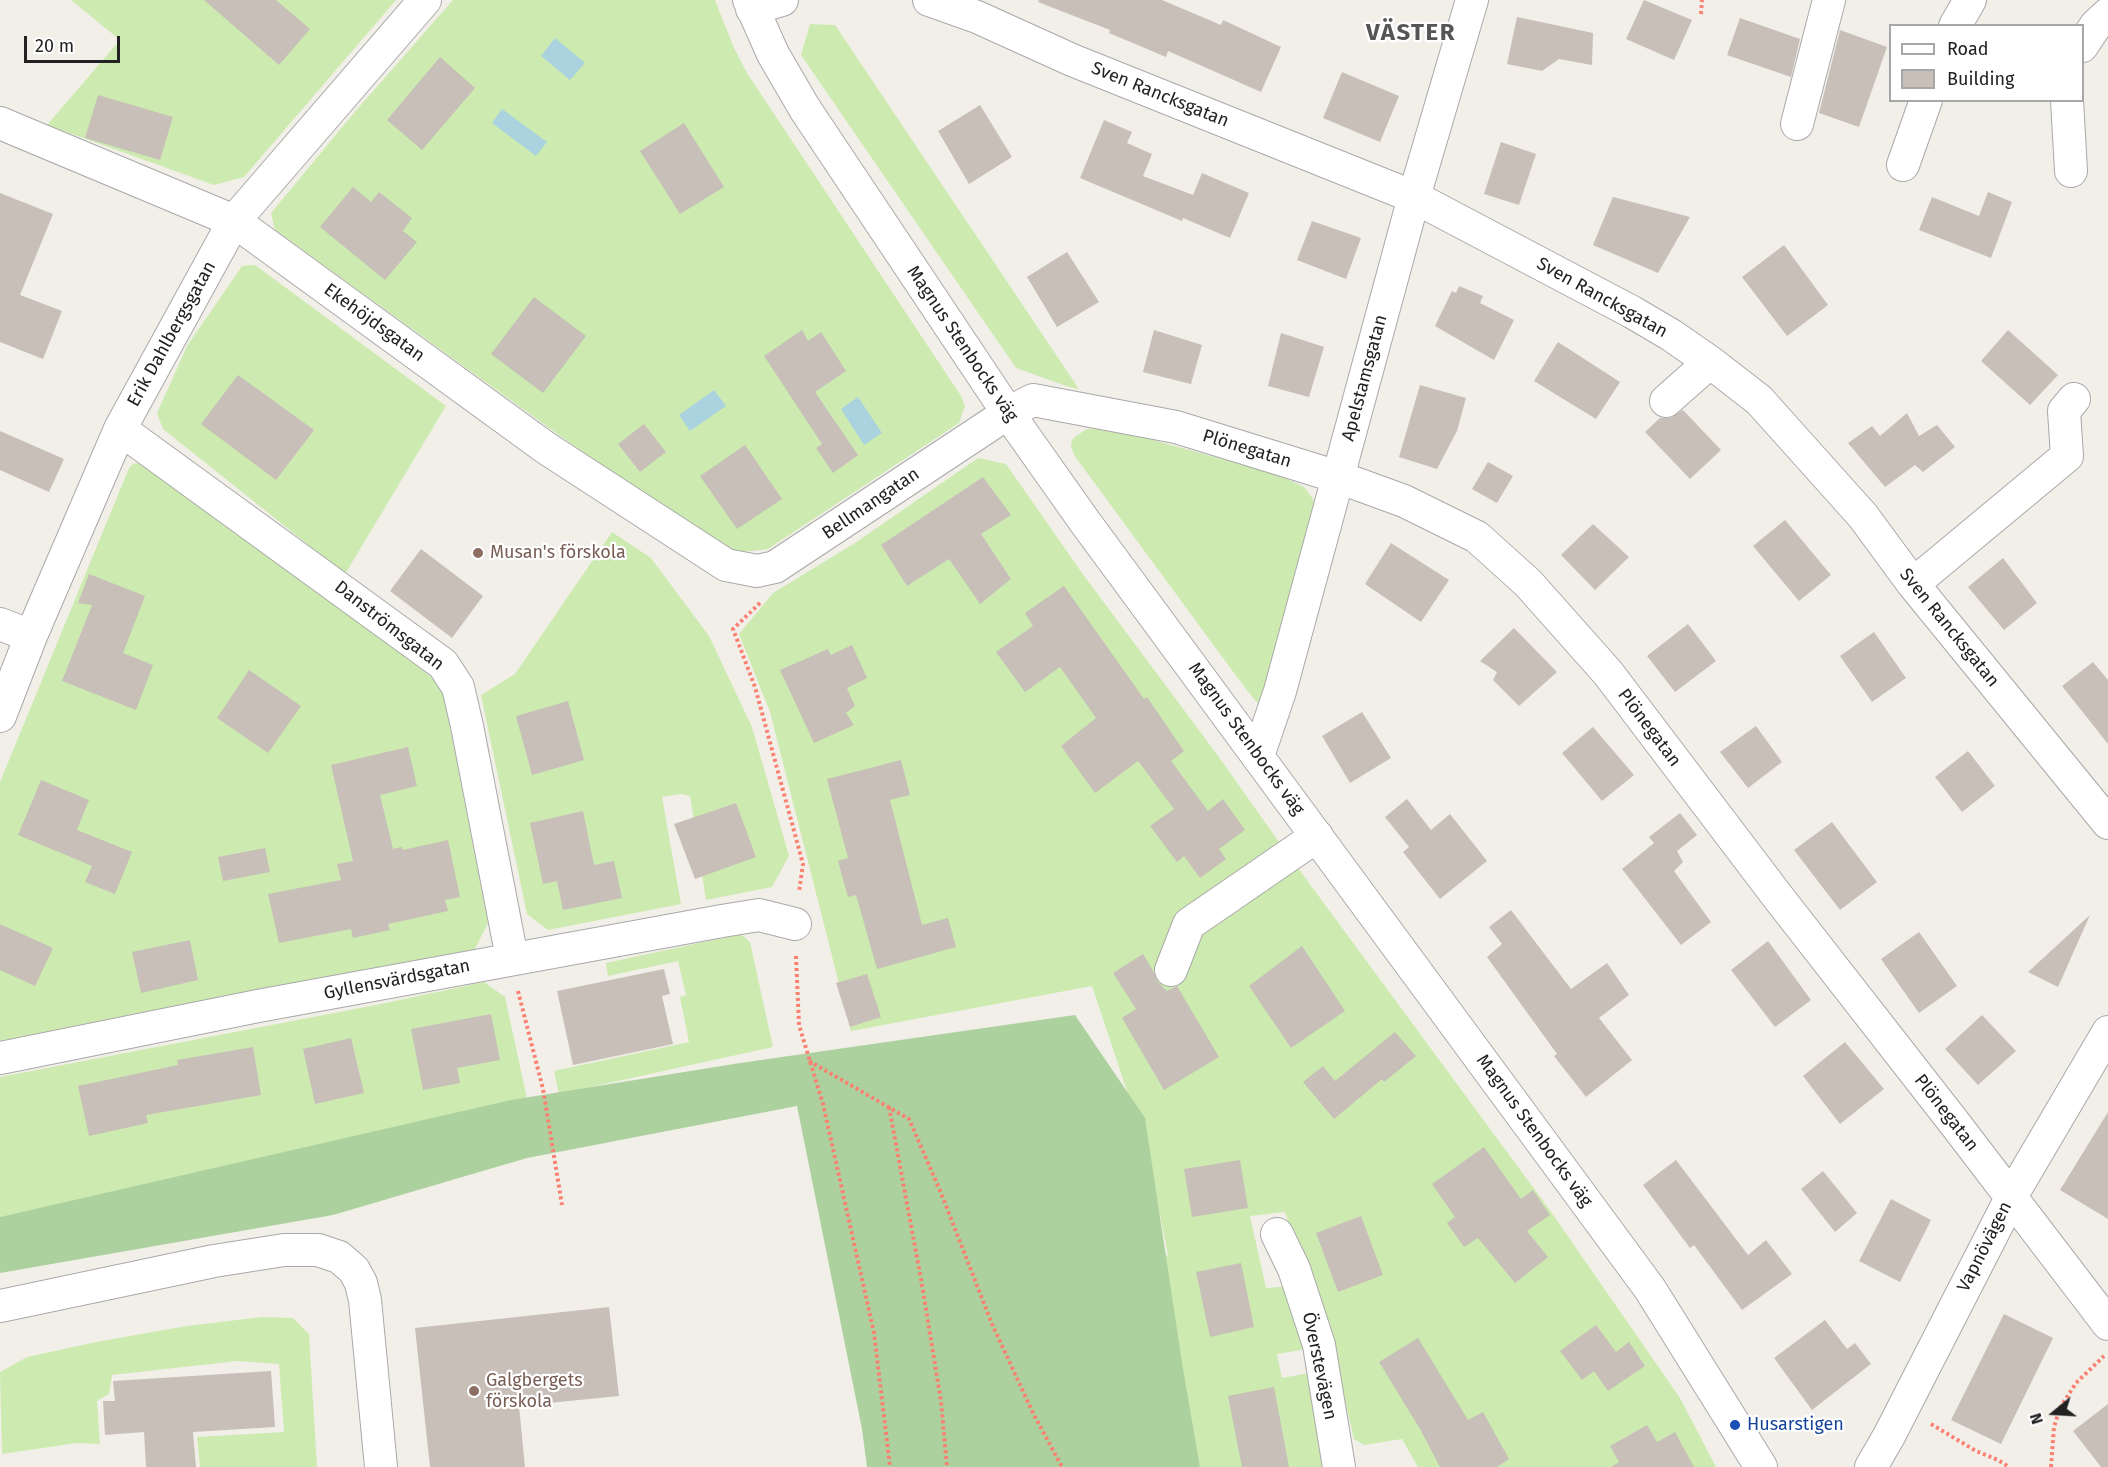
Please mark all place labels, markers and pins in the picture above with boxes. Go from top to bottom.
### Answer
place label: Musan's förskola [490,542,626,564]
marker: Musan's förskola [471,546,485,560]
place label: Galgbergets förskola [486,1370,583,1412]
marker: Galgbergets förskola [467,1384,481,1398]
place label: Husarstigen [1747,1414,1844,1436]
marker: Husarstigen [1728,1418,1742,1432]

